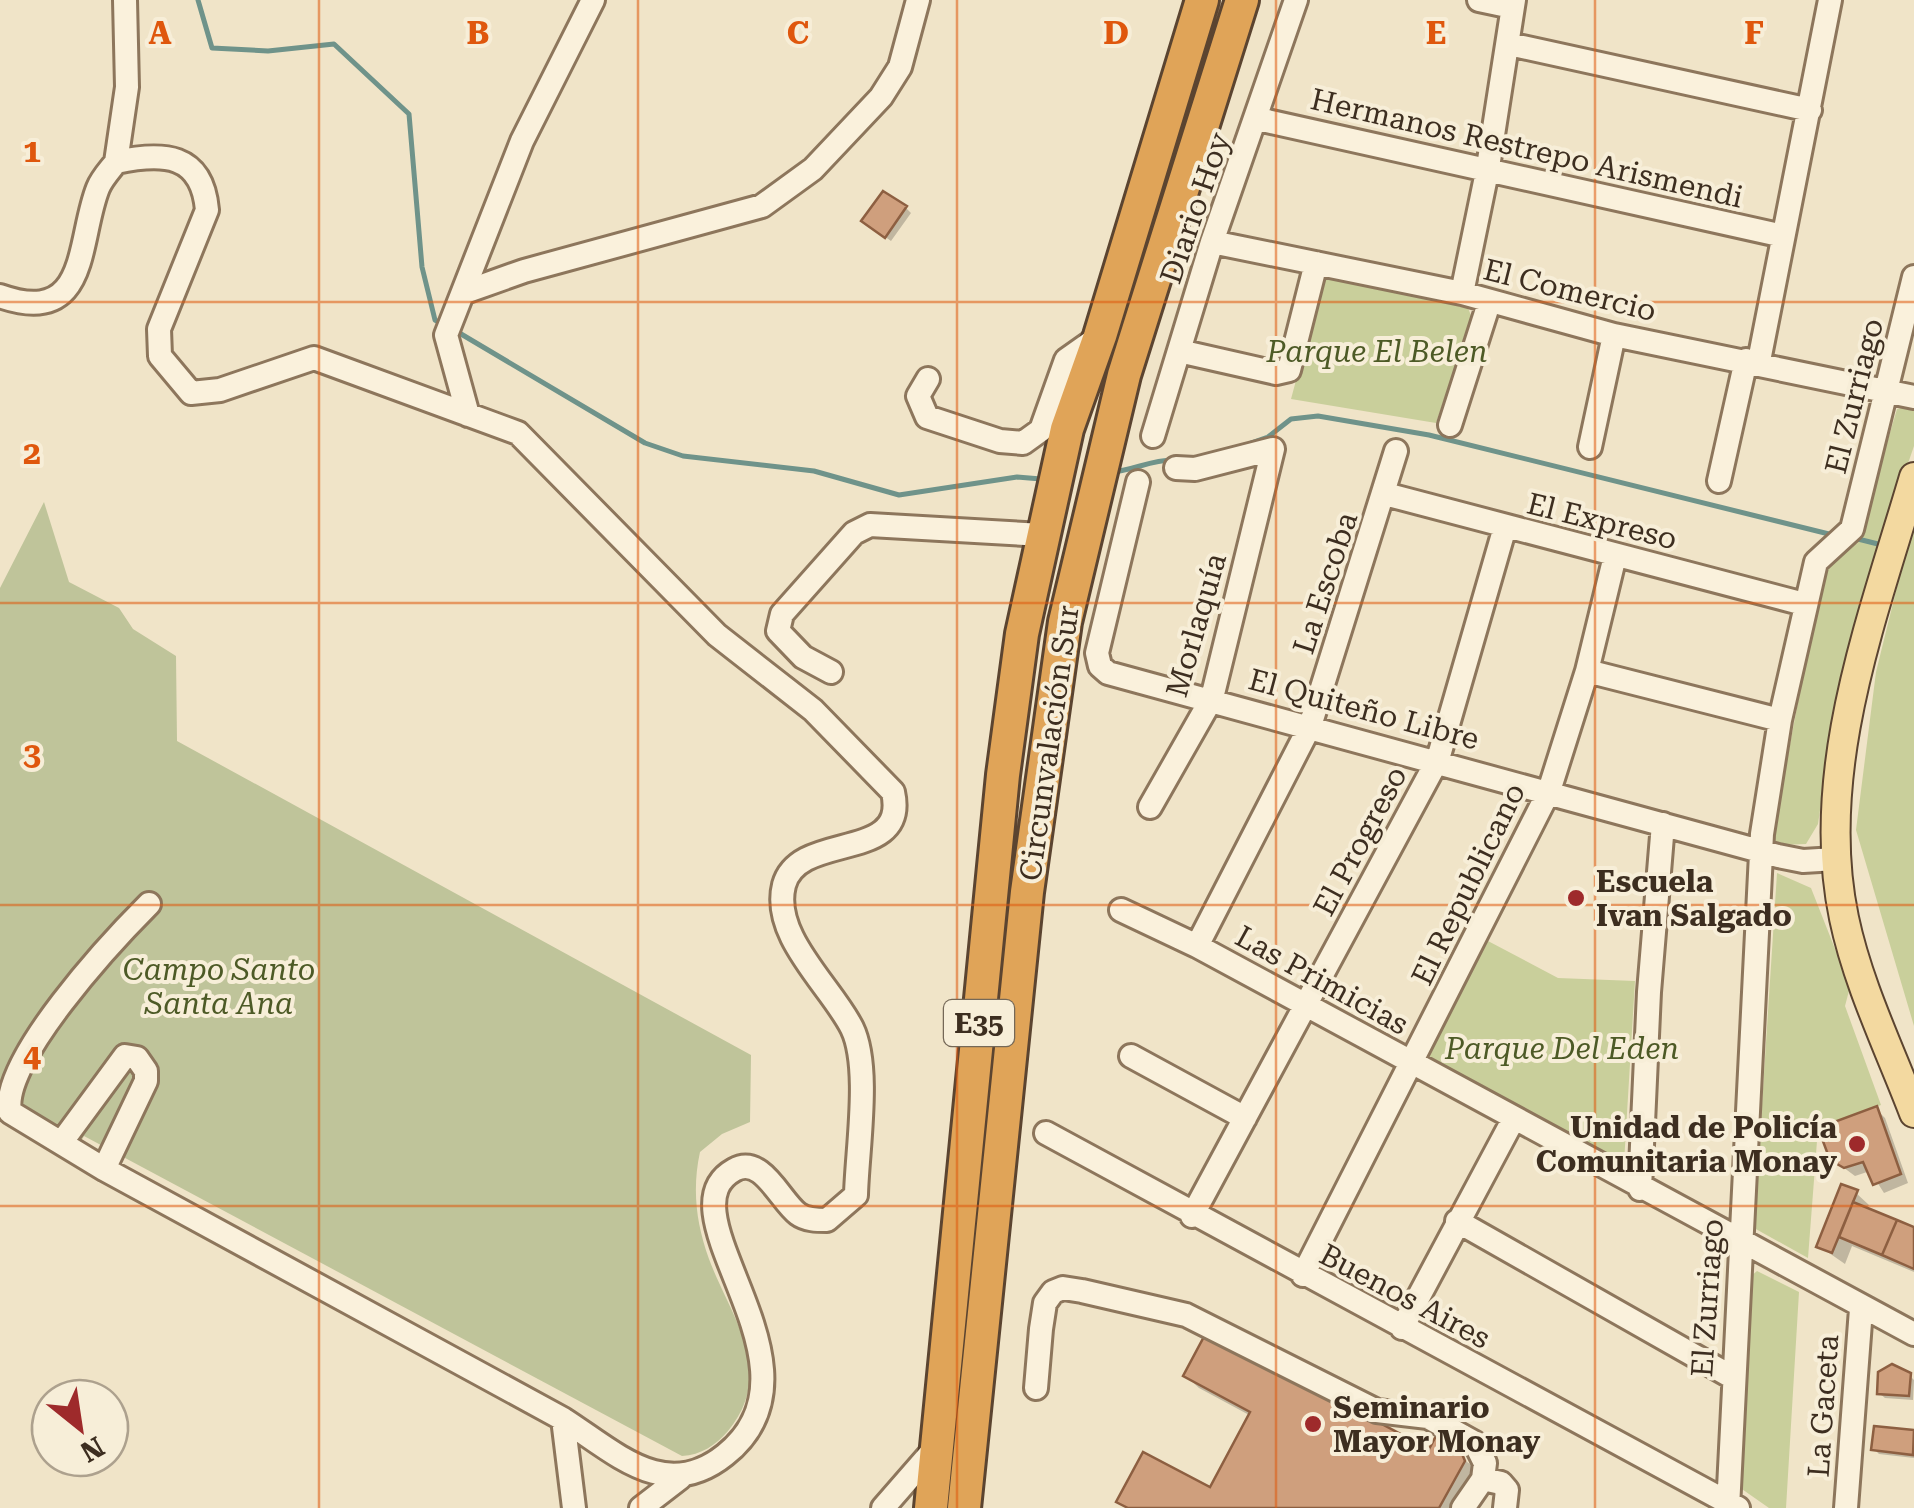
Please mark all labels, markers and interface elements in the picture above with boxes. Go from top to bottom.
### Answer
text: A [148,14,172,52]
text: B [466,14,490,52]
text: C [787,14,809,52]
text: D [1103,14,1129,52]
text: E [1426,14,1446,52]
text: F [1744,14,1764,52]
street label: Hermanos Restrepo Arismendi [1308,81,1746,215]
street label: Diario Hoy [1153,128,1237,288]
text: 1 [23,132,41,170]
street label: El Comercio [1480,252,1660,328]
street label: El Zurriago [1818,315,1890,477]
park label: Parque El Belen [1266,334,1487,369]
text: 2 [23,434,41,472]
street label: El Expreso [1523,485,1681,557]
street label: La Escoba [1286,508,1364,658]
street label: Morlaquía [1159,549,1233,701]
street label: Circunvalación Sur [1012,603,1086,883]
street label: El Quiteño Libre [1245,661,1483,757]
text: 3 [23,735,41,773]
street label: El Progreso [1306,760,1414,922]
street label: El Republicano [1404,777,1532,991]
place label: Escuela Ivan Salgado [1596,864,1792,933]
marker: Escuela Ivan Salgado [1565,887,1587,909]
street label: Las Primicias [1230,918,1414,1042]
park label: Campo Santo Santa Ana [123,952,315,1021]
road number: E35 [944,1000,1014,1046]
park label: Parque Del Eden [1444,1031,1679,1066]
text: 4 [23,1037,41,1075]
place label: Unidad de Policía Comunitaria Monay [1536,1110,1837,1179]
marker: Unidad de Policía Comunitaria Monay [1846,1133,1868,1155]
street label: El Zurriago [1684,1218,1730,1378]
street label: Buenos Aires [1314,1236,1496,1356]
street label: La Gaceta [1801,1333,1845,1479]
north arrow [30,1378,130,1478]
place label: Seminario Mayor Monay [1333,1390,1540,1459]
marker: Seminario Mayor Monay [1302,1413,1324,1435]
text: N [75,1430,110,1469]

